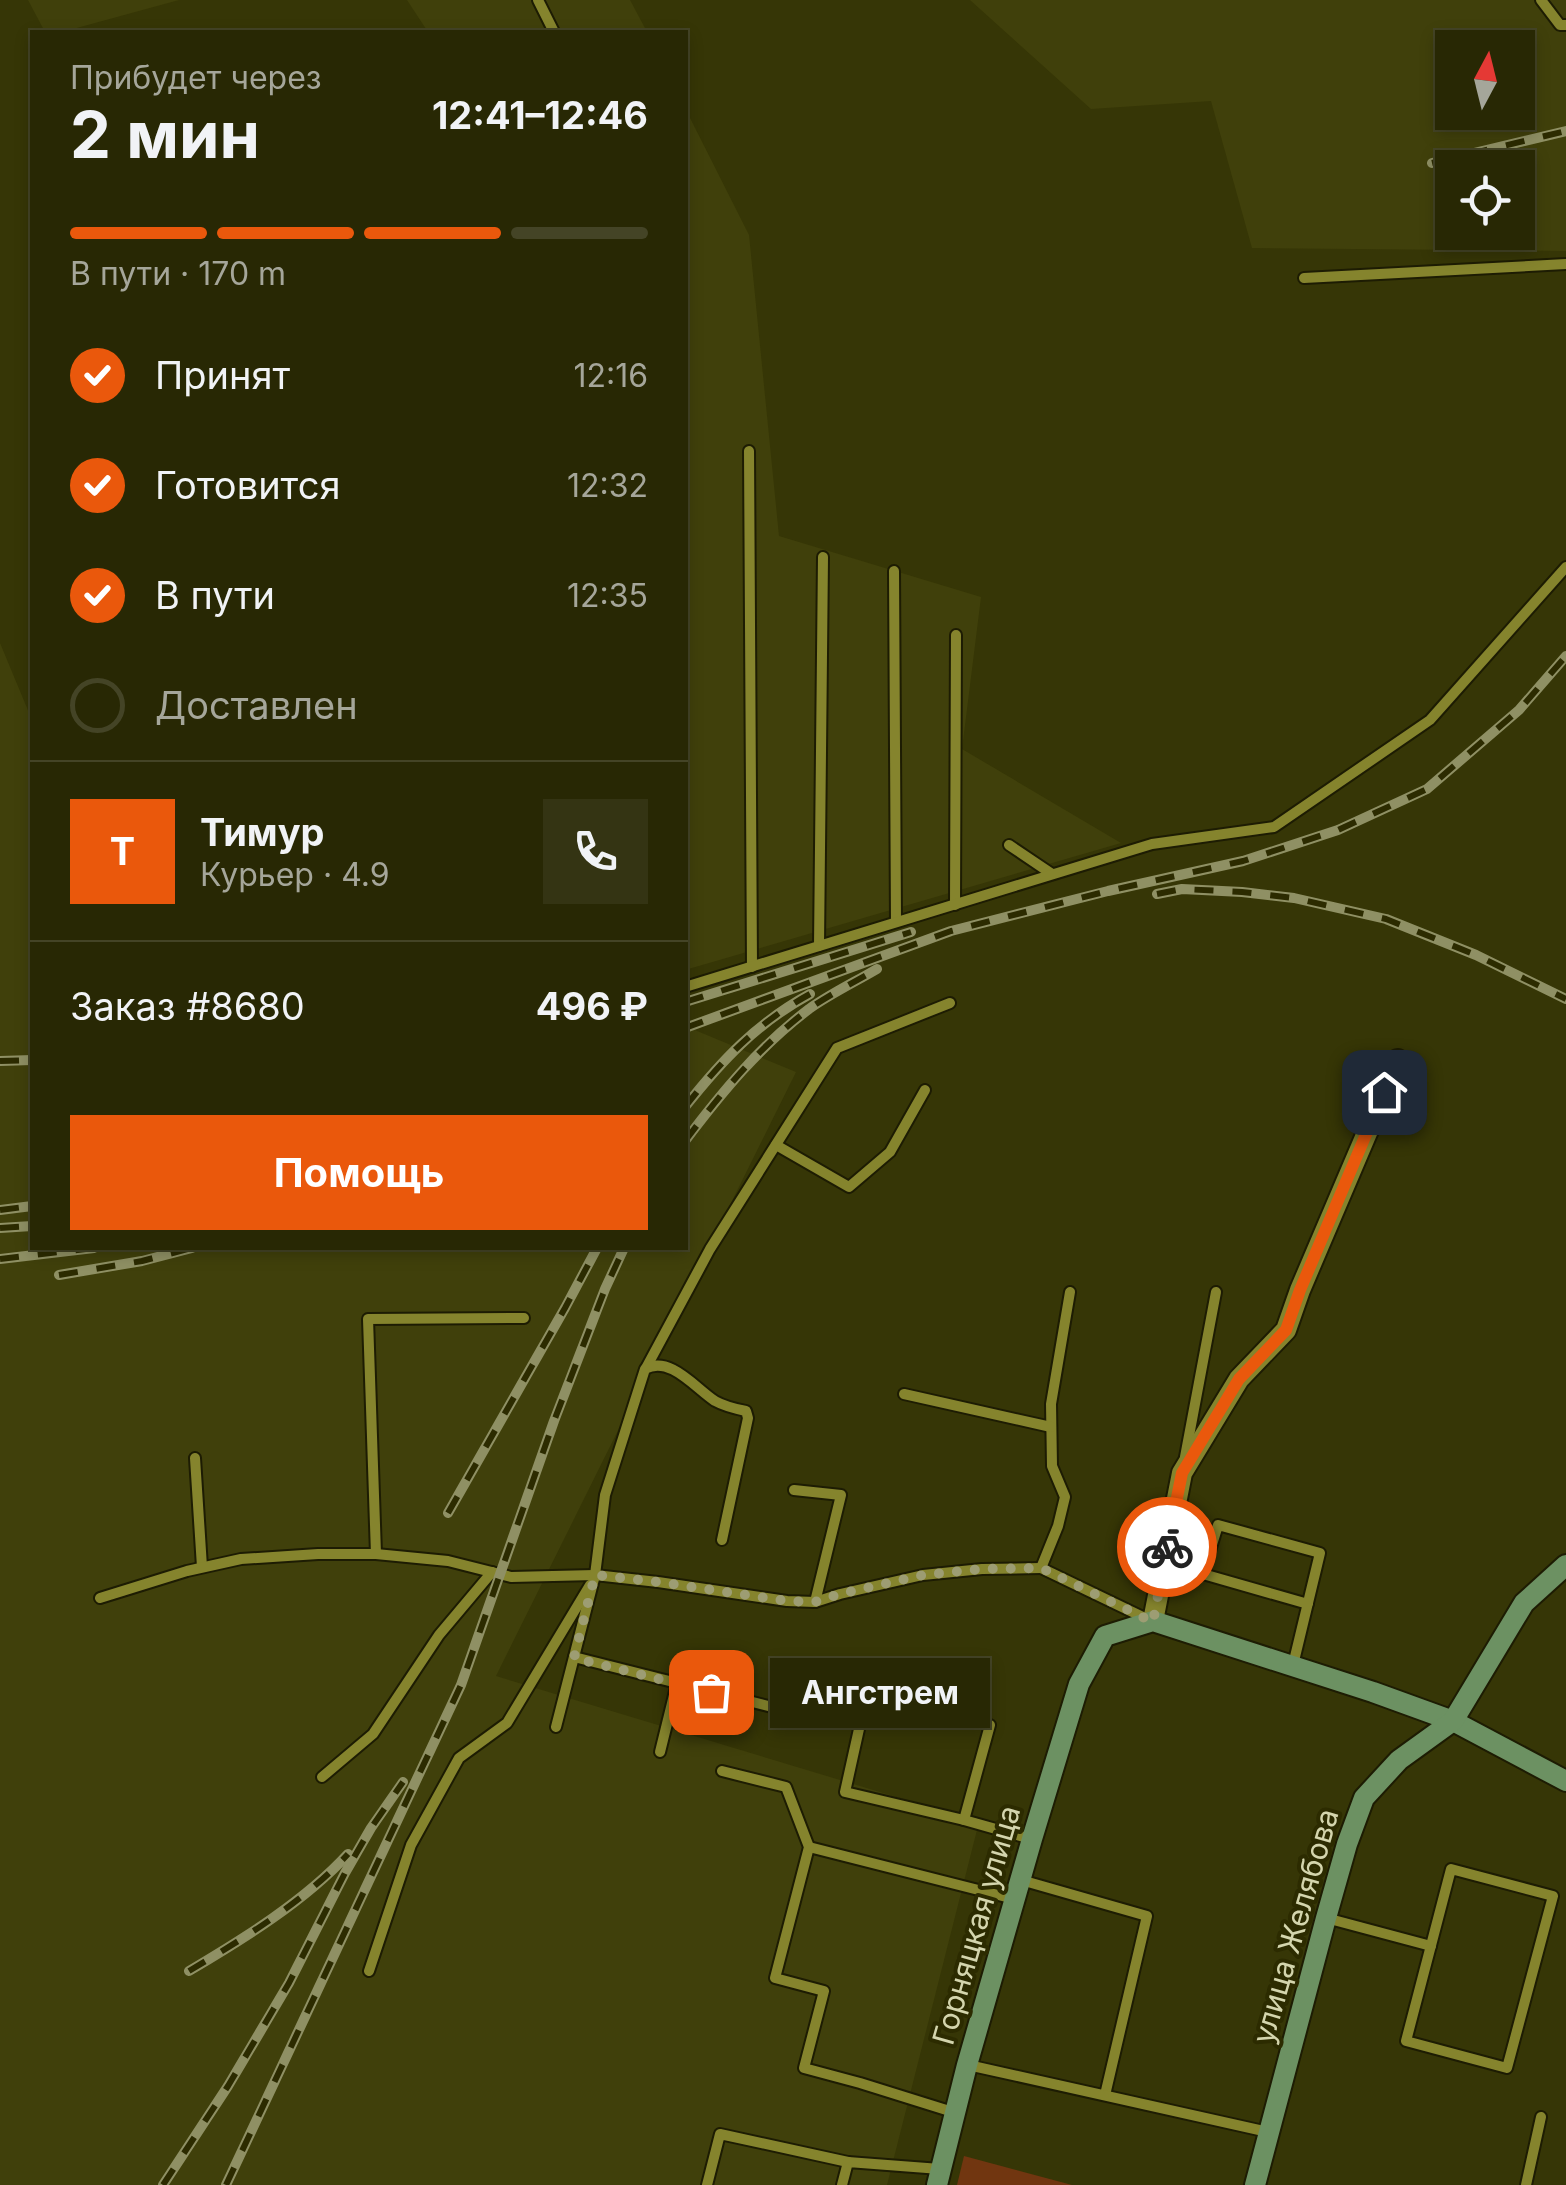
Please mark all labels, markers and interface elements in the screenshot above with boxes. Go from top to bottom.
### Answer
north arrow [1435,30,1535,130]
map controls [1435,30,1535,250]
text: Прибудет через [70,58,322,97]
text: 12:41–12:46 [432,92,648,138]
text: 2 мин [70,95,260,174]
button: locate [1435,150,1535,250]
text: В пути · 170 m [70,254,286,293]
icon: check [70,348,125,403]
text: Принят [155,352,290,398]
text: 12:16 [573,356,648,395]
icon: check [70,458,125,513]
text: Готовится [155,462,340,508]
text: 12:32 [567,466,648,505]
icon: check [70,568,125,623]
text: В пути [155,572,275,618]
text: 12:35 [567,576,648,615]
text: Доставлен [155,682,358,728]
button: phone [543,799,648,904]
text: Тимур [200,809,325,855]
text: Т [110,828,135,874]
text: Курьер · 4.9 [200,855,390,894]
text: Заказ #8680 [70,983,305,1029]
text: 496 ₽ [536,983,648,1029]
pin [1342,1050,1427,1135]
icon: home [1357,1065,1412,1120]
button: Помощь [70,1115,648,1230]
courier [1117,1497,1217,1597]
icon: bike [1140,1520,1195,1575]
pin [669,1650,754,1735]
callout: Ангстрем [771,1657,991,1727]
icon: bag [684,1665,739,1720]
text: Ангстрем [801,1673,959,1712]
street label: Горняцкая улица [925,1801,1027,2049]
street label: улица Желябова [1244,1804,1346,2048]

